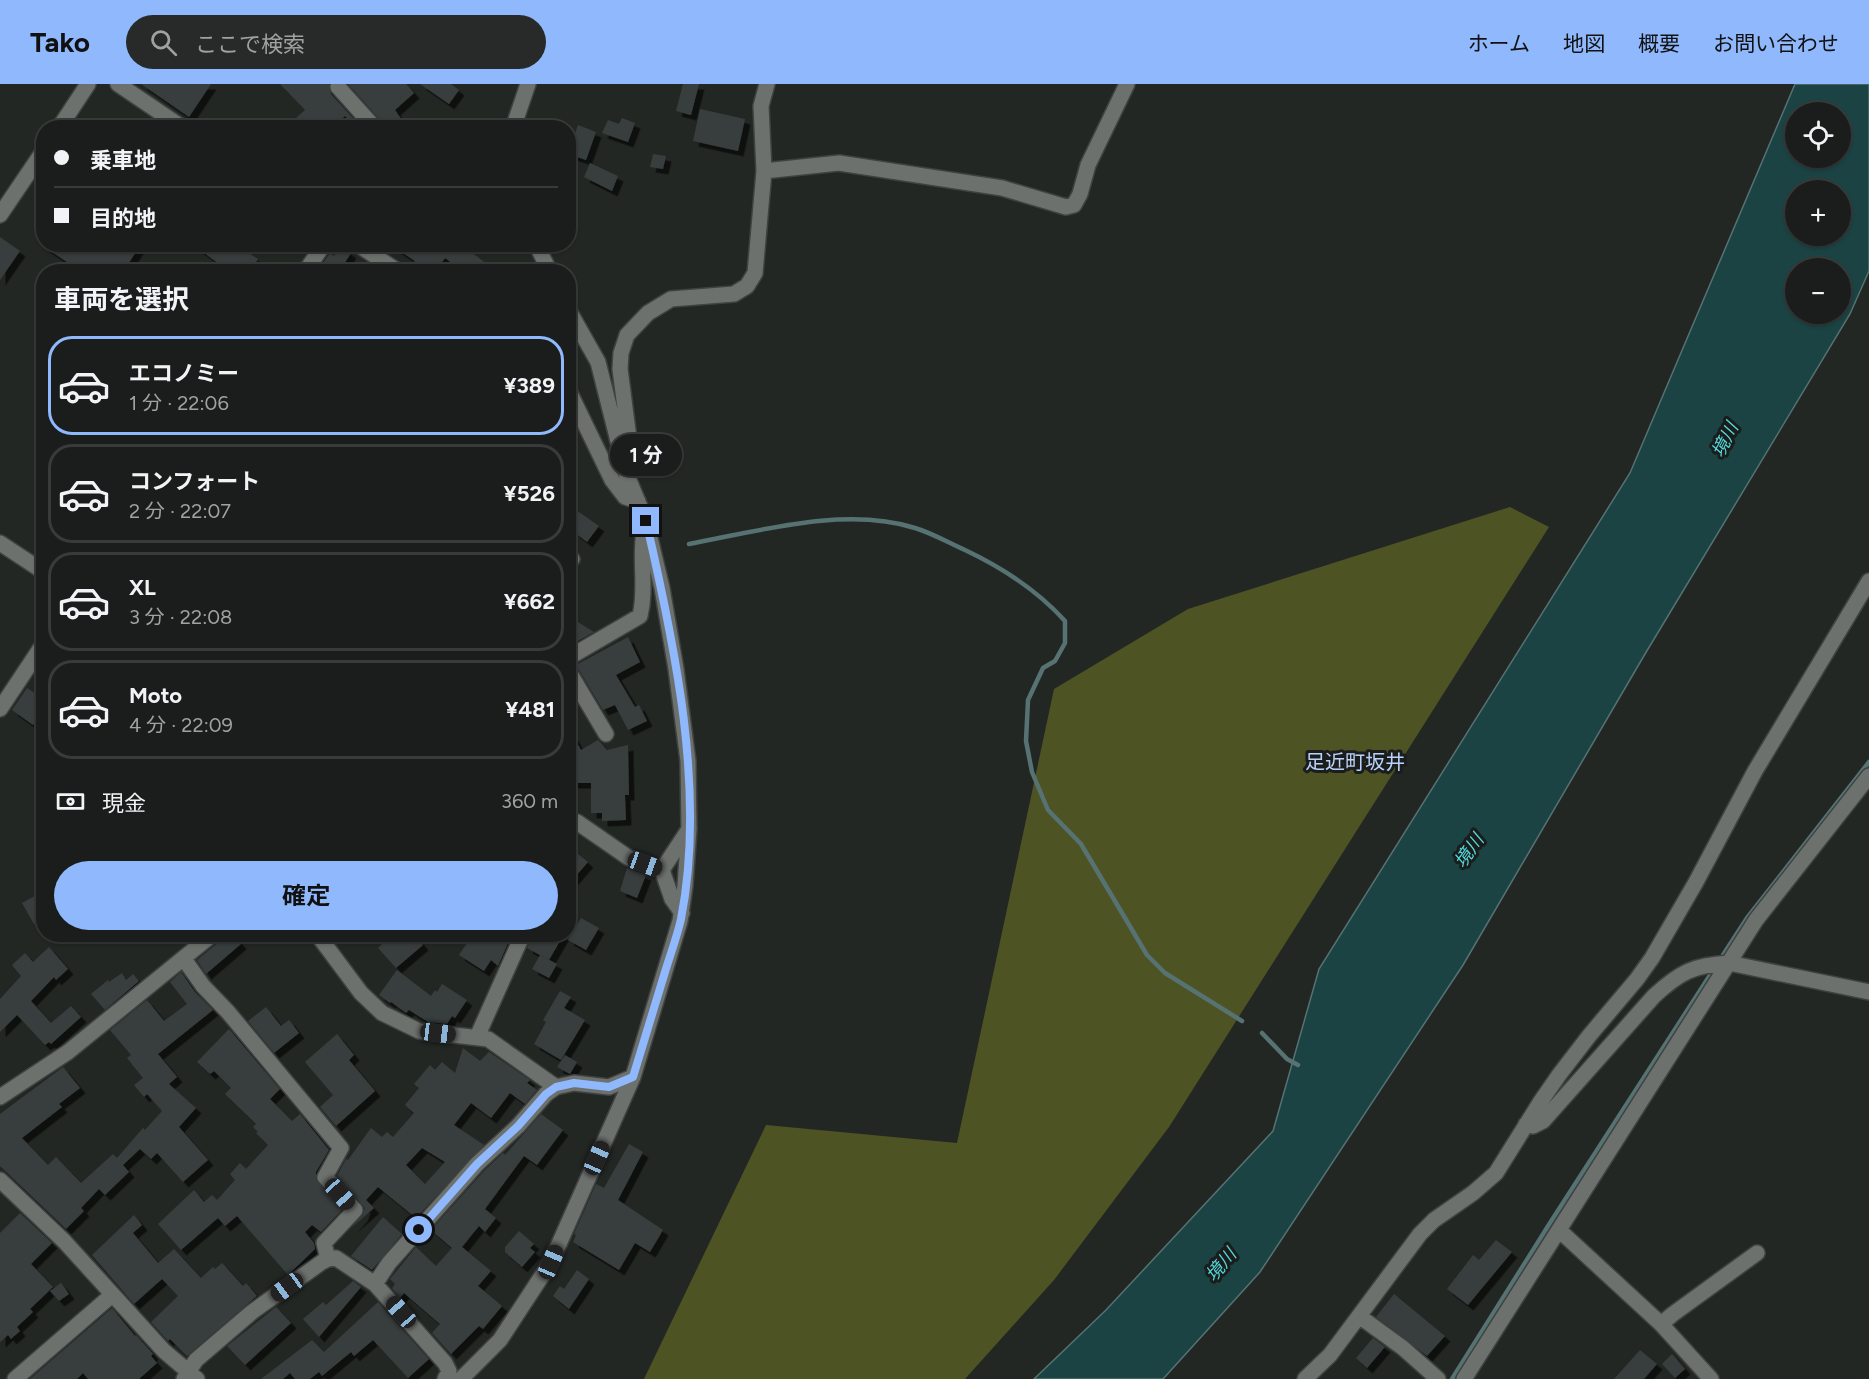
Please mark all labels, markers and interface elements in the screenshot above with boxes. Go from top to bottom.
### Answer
search box [126,15,546,69]
text: Tako [30,25,90,59]
icon: search [147,26,180,59]
text: ここで検索 [195,31,305,58]
text: ホーム [1468,31,1530,56]
text: 地図 [1563,31,1605,56]
text: 概要 [1638,31,1680,56]
text: お問い合わせ [1713,31,1839,56]
map controls [1785,102,1851,324]
button: locate [1785,102,1851,168]
text: 乗車地 [90,147,156,174]
button: + [1785,180,1851,246]
text: 目的地 [90,205,156,232]
button: − [1785,258,1851,324]
text: 車両を選択 [54,283,189,316]
icon: car [57,359,111,413]
text: エコノミー [129,360,239,387]
text: ¥389 [503,372,555,399]
text: 1 分 · 22:06 [129,391,229,415]
water label: 境川 [1707,417,1744,461]
callout: 1 分 [610,434,682,476]
text: 1 分 [629,443,663,467]
icon: car [57,467,111,521]
text: コンフォート [129,468,260,495]
text: ¥526 [504,480,555,507]
text: 2 分 · 22:07 [129,499,231,523]
route end [632,507,659,534]
text: XL [129,574,156,601]
icon: car [57,575,111,629]
text: ¥662 [504,588,555,615]
text: 3 分 · 22:08 [129,605,232,629]
text: Moto [129,682,182,709]
icon: car [57,683,111,737]
text: ¥481 [505,696,555,723]
text: 4 分 · 22:09 [129,713,233,737]
district label: 足近町坂井 [1305,750,1405,774]
icon: cash [54,785,87,818]
text: 360 m [501,789,558,813]
text: 現金 [102,790,146,817]
water label: 境川 [1450,828,1489,872]
car [625,849,665,879]
button: 確定 [54,861,558,930]
car [419,1022,457,1044]
car [581,1138,613,1178]
car [321,1175,359,1213]
route start [405,1216,432,1243]
car [536,1242,566,1282]
water label: 境川 [1201,1243,1242,1286]
car [267,1269,307,1305]
car [382,1293,420,1331]

